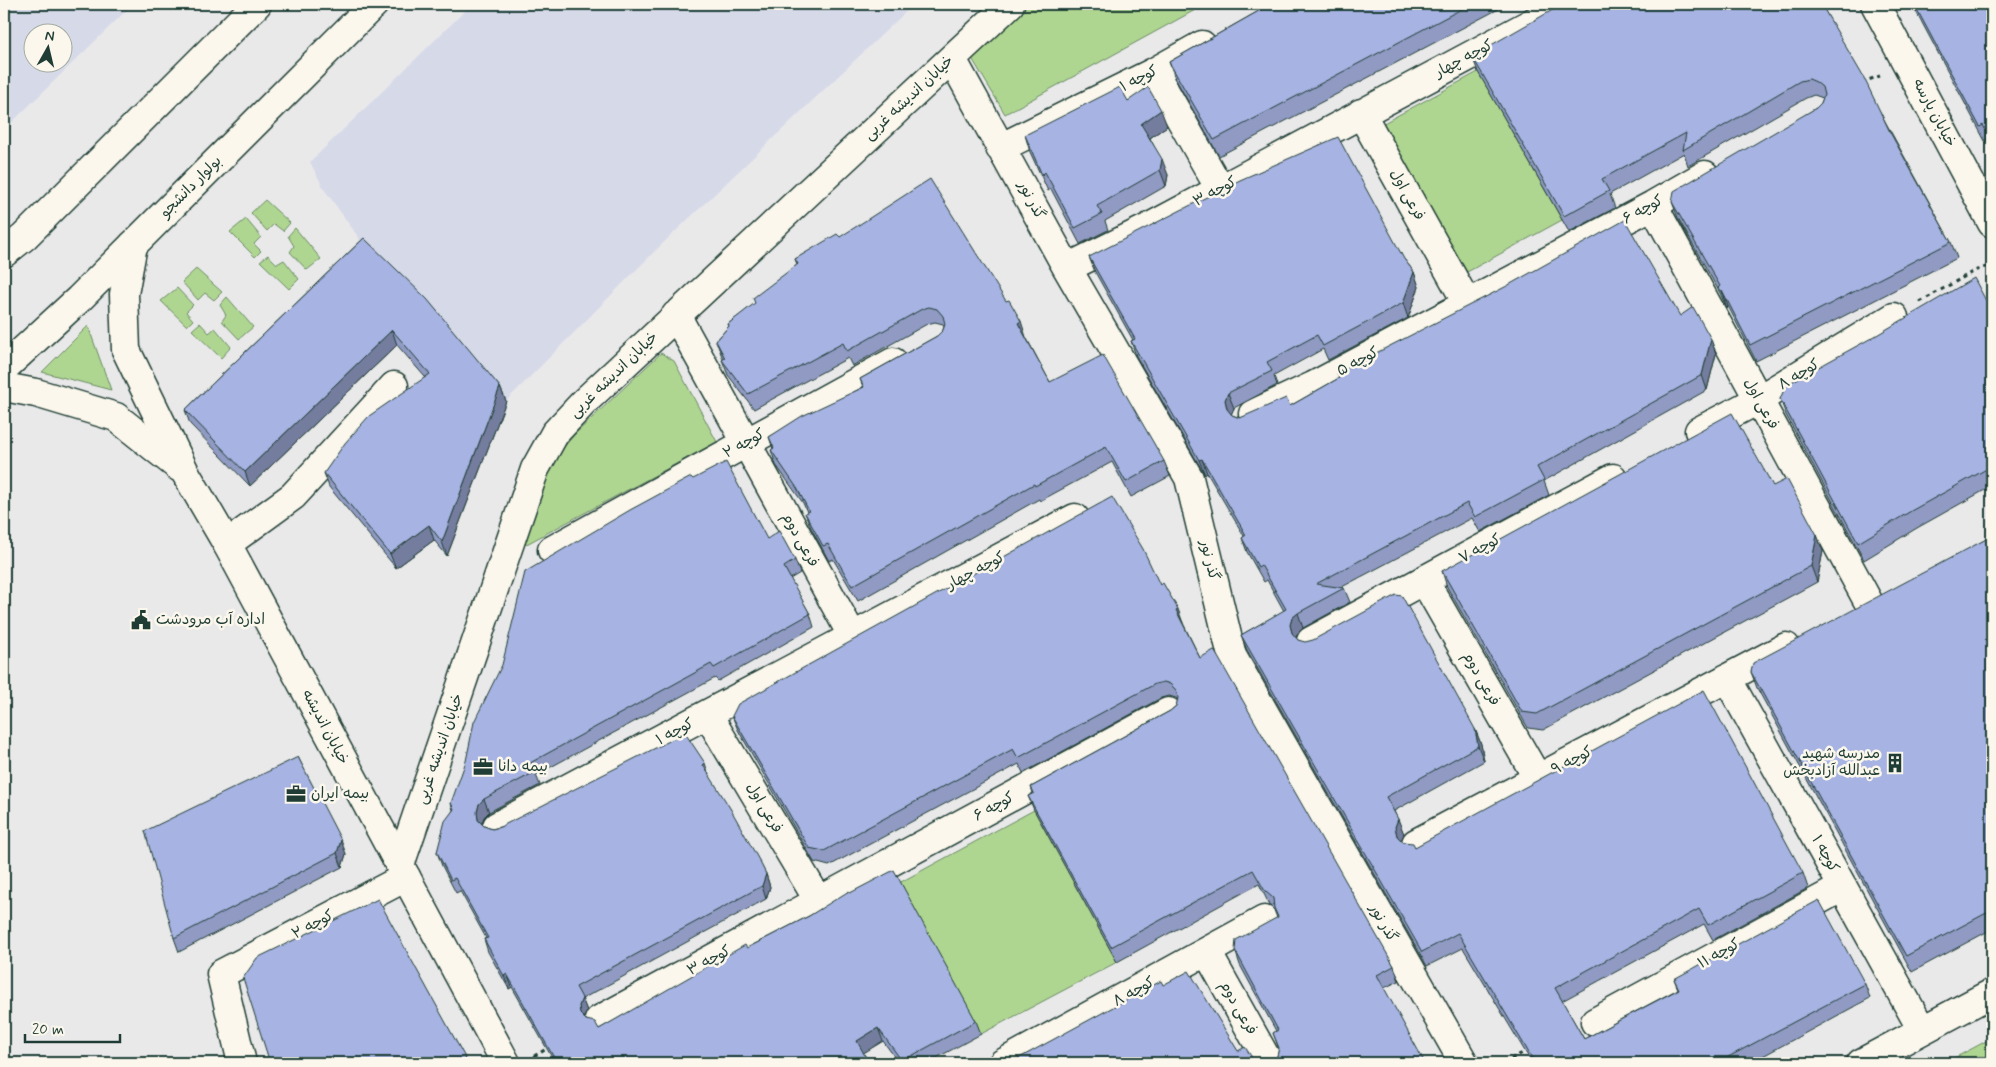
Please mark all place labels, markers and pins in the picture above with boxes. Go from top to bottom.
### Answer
public building icon: اداره آب مرودشت [130,609,152,631]
place label: اداره آب مرودشت [156,610,265,630]
place label: مدرسه شهید عبدالله آزادبخش [1783,744,1880,781]
building icon: مدرسه شهید عبدالله آزادبخش [1884,752,1906,774]
office icon: بیمه دانا [472,756,494,778]
place label: بیمه دانا [498,757,548,777]
office icon: بیمه ایران [285,783,307,805]
place label: بیمه ایران [311,784,369,804]

